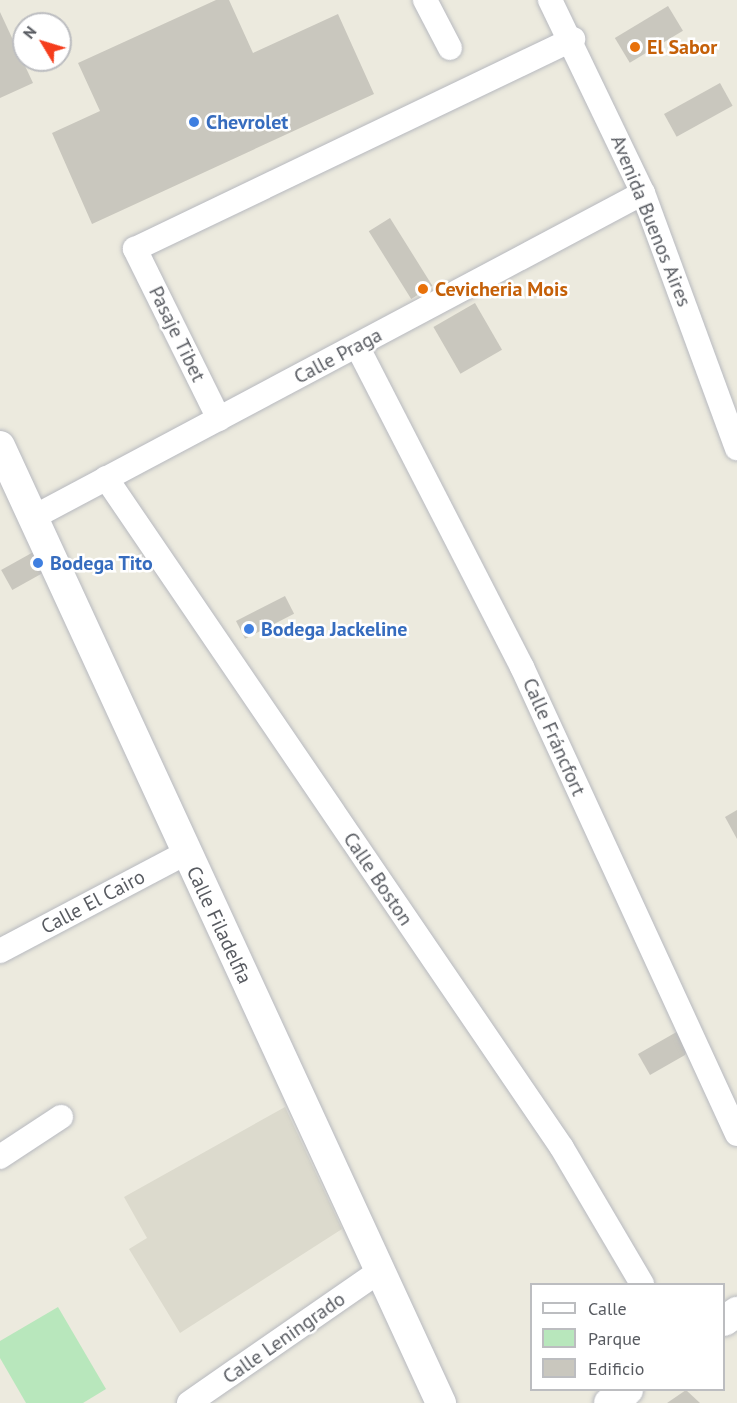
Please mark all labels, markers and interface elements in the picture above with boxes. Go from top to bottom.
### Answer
north arrow [12,12,72,72]
text: N [18,22,41,42]
place label: El Sabor [647,35,717,59]
marker: El Sabor [628,40,642,54]
place label: Chevrolet [206,110,288,134]
marker: Chevrolet [187,115,201,129]
street label: Avenida Buenos Aires [606,131,696,311]
place label: Cevicheria Mois [435,277,568,301]
street label: Pasaje Tibet [143,282,211,386]
marker: Cevicheria Mois [416,282,430,296]
street label: Calle Praga [290,323,386,389]
place label: Bodega Tito [50,551,153,575]
marker: Bodega Tito [31,556,45,570]
place label: Bodega Jackeline [261,617,407,641]
marker: Bodega Jackeline [242,622,256,636]
street label: Calle Fráncfort [517,674,591,800]
street label: Calle Boston [338,828,418,930]
street label: Calle Filadelfia [181,862,257,988]
street label: Calle El Cairo [37,865,149,939]
legend [530,1283,725,1391]
street label: Calle Leningrado [218,1287,350,1389]
text: Calle [588,1297,627,1320]
text: Parque [588,1327,641,1350]
text: Edificio [588,1357,644,1380]

